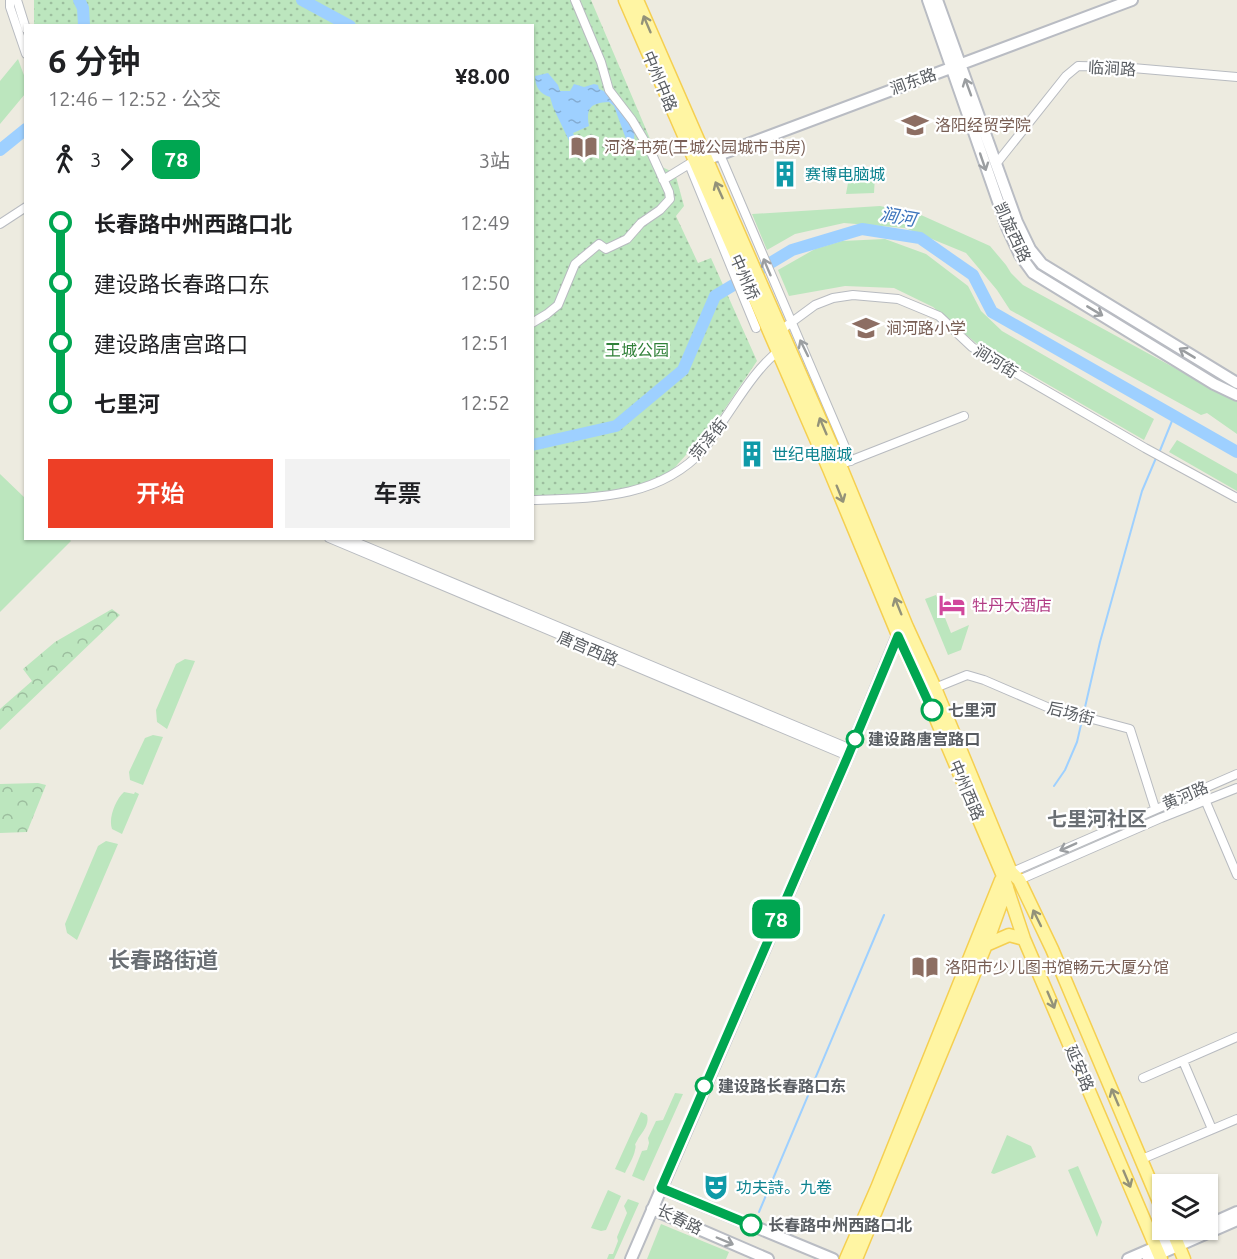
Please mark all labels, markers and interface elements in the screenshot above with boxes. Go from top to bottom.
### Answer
one-way arrow [641,16,652,34]
text: 6 分钟 [48,42,140,79]
street label: 中州中路 [639,48,681,114]
street label: 临涧路 [1088,58,1136,78]
text: ¥8.00 [455,63,510,88]
street label: 涧东路 [887,64,939,98]
one-way arrow [962,78,973,97]
text: 12:46 – 12:52 · 公交 [48,87,221,110]
school or university icon: 洛阳经贸学院 [900,110,930,140]
place label: 洛阳经贸学院 [935,116,1031,134]
library icon: 河洛书苑(王城公园城市书房) [569,132,599,162]
place label: 河洛书苑(王城公园城市书房) [604,138,806,157]
icon: walk [48,143,81,176]
icon: forward [110,143,143,176]
text: 78 [164,147,188,171]
text: 3 [90,148,101,171]
text: 3站 [479,149,510,172]
one-way arrow [979,152,990,171]
building icon: 赛博电脑城 [770,159,800,189]
place label: 赛博电脑城 [805,165,885,183]
one-way arrow [713,181,725,199]
street label: 凯旋西路 [991,199,1035,265]
water label: 涧河 [879,203,921,230]
text: 长春路中州西路口北 [94,211,292,236]
text: 12:49 [460,211,510,234]
street label: 中州桥 [727,251,763,303]
one-way arrow [761,258,772,276]
text: 建设路长春路口东 [94,271,270,296]
text: 12:50 [460,271,510,294]
one-way arrow [1086,306,1103,318]
school or university icon: 涧河路小学 [851,313,881,343]
place label: 涧河路小学 [886,319,966,337]
text: 建设路唐宫路口 [94,331,248,356]
text: 12:51 [460,331,510,354]
one-way arrow [797,340,809,358]
park label: 王城公园 [605,341,669,359]
street label: 涧河街 [971,341,1021,381]
one-way arrow [1179,347,1196,359]
text: 七里河 [94,391,160,416]
text: 12:52 [460,391,510,414]
street label: 菏泽街 [686,415,730,463]
one-way arrow [817,418,828,436]
building icon: 世纪电脑城 [737,439,767,469]
place label: 世纪电脑城 [772,445,852,463]
button: 开始 [48,459,273,528]
button: 车票 [285,459,510,528]
one-way arrow [835,484,846,503]
hotel icon: 牡丹大酒店 [937,590,967,620]
place label: 牡丹大酒店 [972,596,1052,614]
one-way arrow [892,597,903,616]
street label: 唐宫西路 [555,627,621,669]
street label: 后场街 [1045,698,1097,728]
marker: 七里河 [921,699,943,721]
place label: 七里河 [948,701,996,719]
marker: 建设路唐宫路口 [846,730,864,748]
place label: 建设路唐宫路口 [868,730,980,748]
street label: 中州西路 [946,757,988,823]
street label: 黄河路 [1159,777,1211,813]
district label: 七里河社区 [1047,807,1147,830]
one-way arrow [1059,842,1077,853]
line badge: 78 [749,900,803,938]
text: 78 [764,907,788,931]
one-way arrow [1031,910,1042,928]
district label: 长春路街道 [108,947,218,972]
library icon: 洛阳市少儿图书馆畅元大厦分馆 [910,952,940,982]
place label: 洛阳市少儿图书馆畅元大厦分馆 [945,958,1169,976]
one-way arrow [1046,991,1057,1009]
street label: 延安路 [1062,1042,1098,1094]
marker: 建设路长春路口东 [695,1077,713,1095]
place label: 建设路长春路口东 [718,1077,846,1095]
one-way arrow [1109,1088,1120,1106]
one-way arrow [1122,1170,1133,1188]
theatre icon: 功夫詩。九卷 [701,1172,731,1202]
map controls [1152,1174,1218,1240]
button: layers [1152,1174,1218,1240]
place label: 功夫詩。九卷 [736,1178,832,1196]
street label: 长春路 [654,1200,706,1238]
marker: 长春路中州西路口北 [740,1214,762,1236]
place label: 长春路中州西路口北 [768,1216,912,1234]
one-way arrow [715,1236,734,1247]

